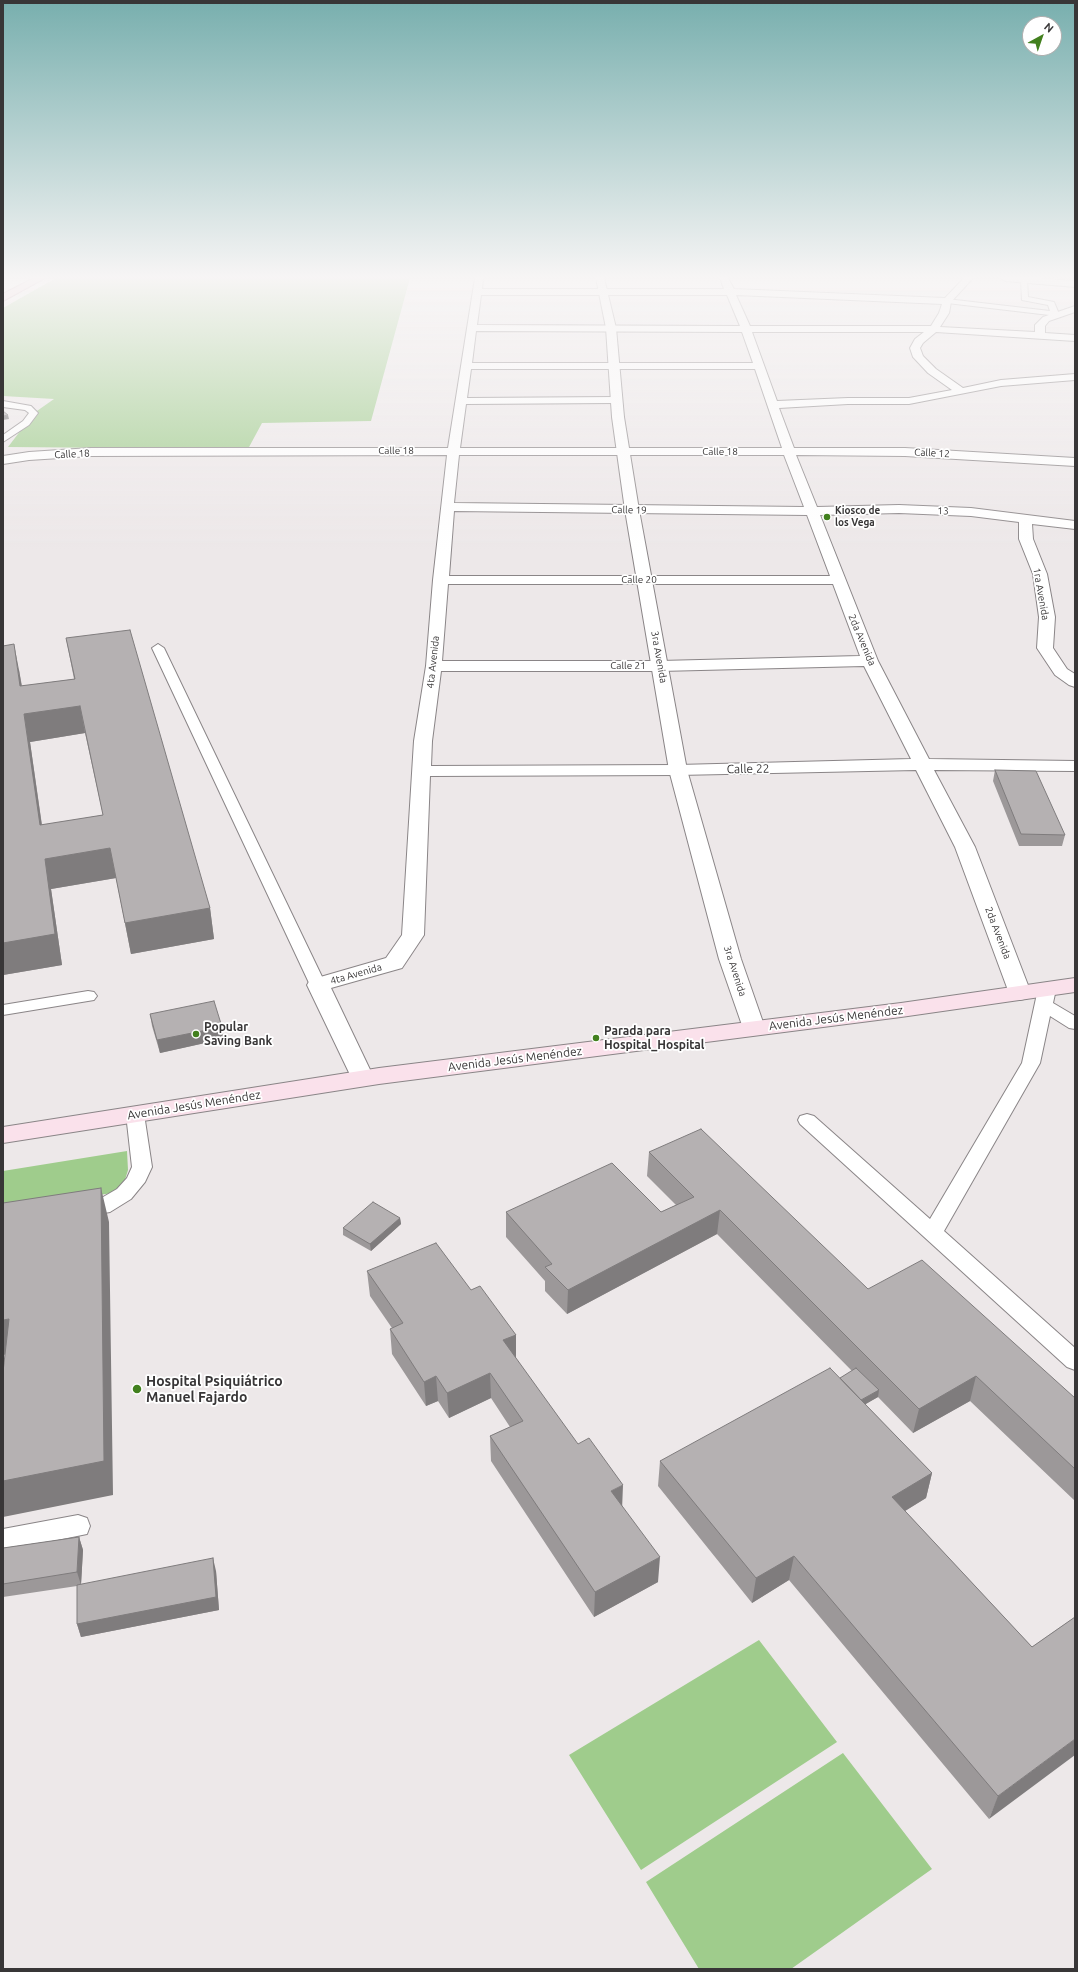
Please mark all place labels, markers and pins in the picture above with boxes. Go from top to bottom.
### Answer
place label: Kiosco de los Vega [835,505,880,528]
marker: Kiosco de los Vega [822,512,832,522]
place label: Popular Saving Bank [204,1020,272,1048]
place label: Parada para Hospital_Hospital [604,1024,704,1052]
marker: Popular Saving Bank [191,1029,201,1039]
marker: Parada para Hospital_Hospital [591,1033,601,1043]
place label: Hospital Psiquiátrico Manuel Fajardo [146,1373,283,1406]
marker: Hospital Psiquiátrico Manuel Fajardo [131,1383,143,1395]

